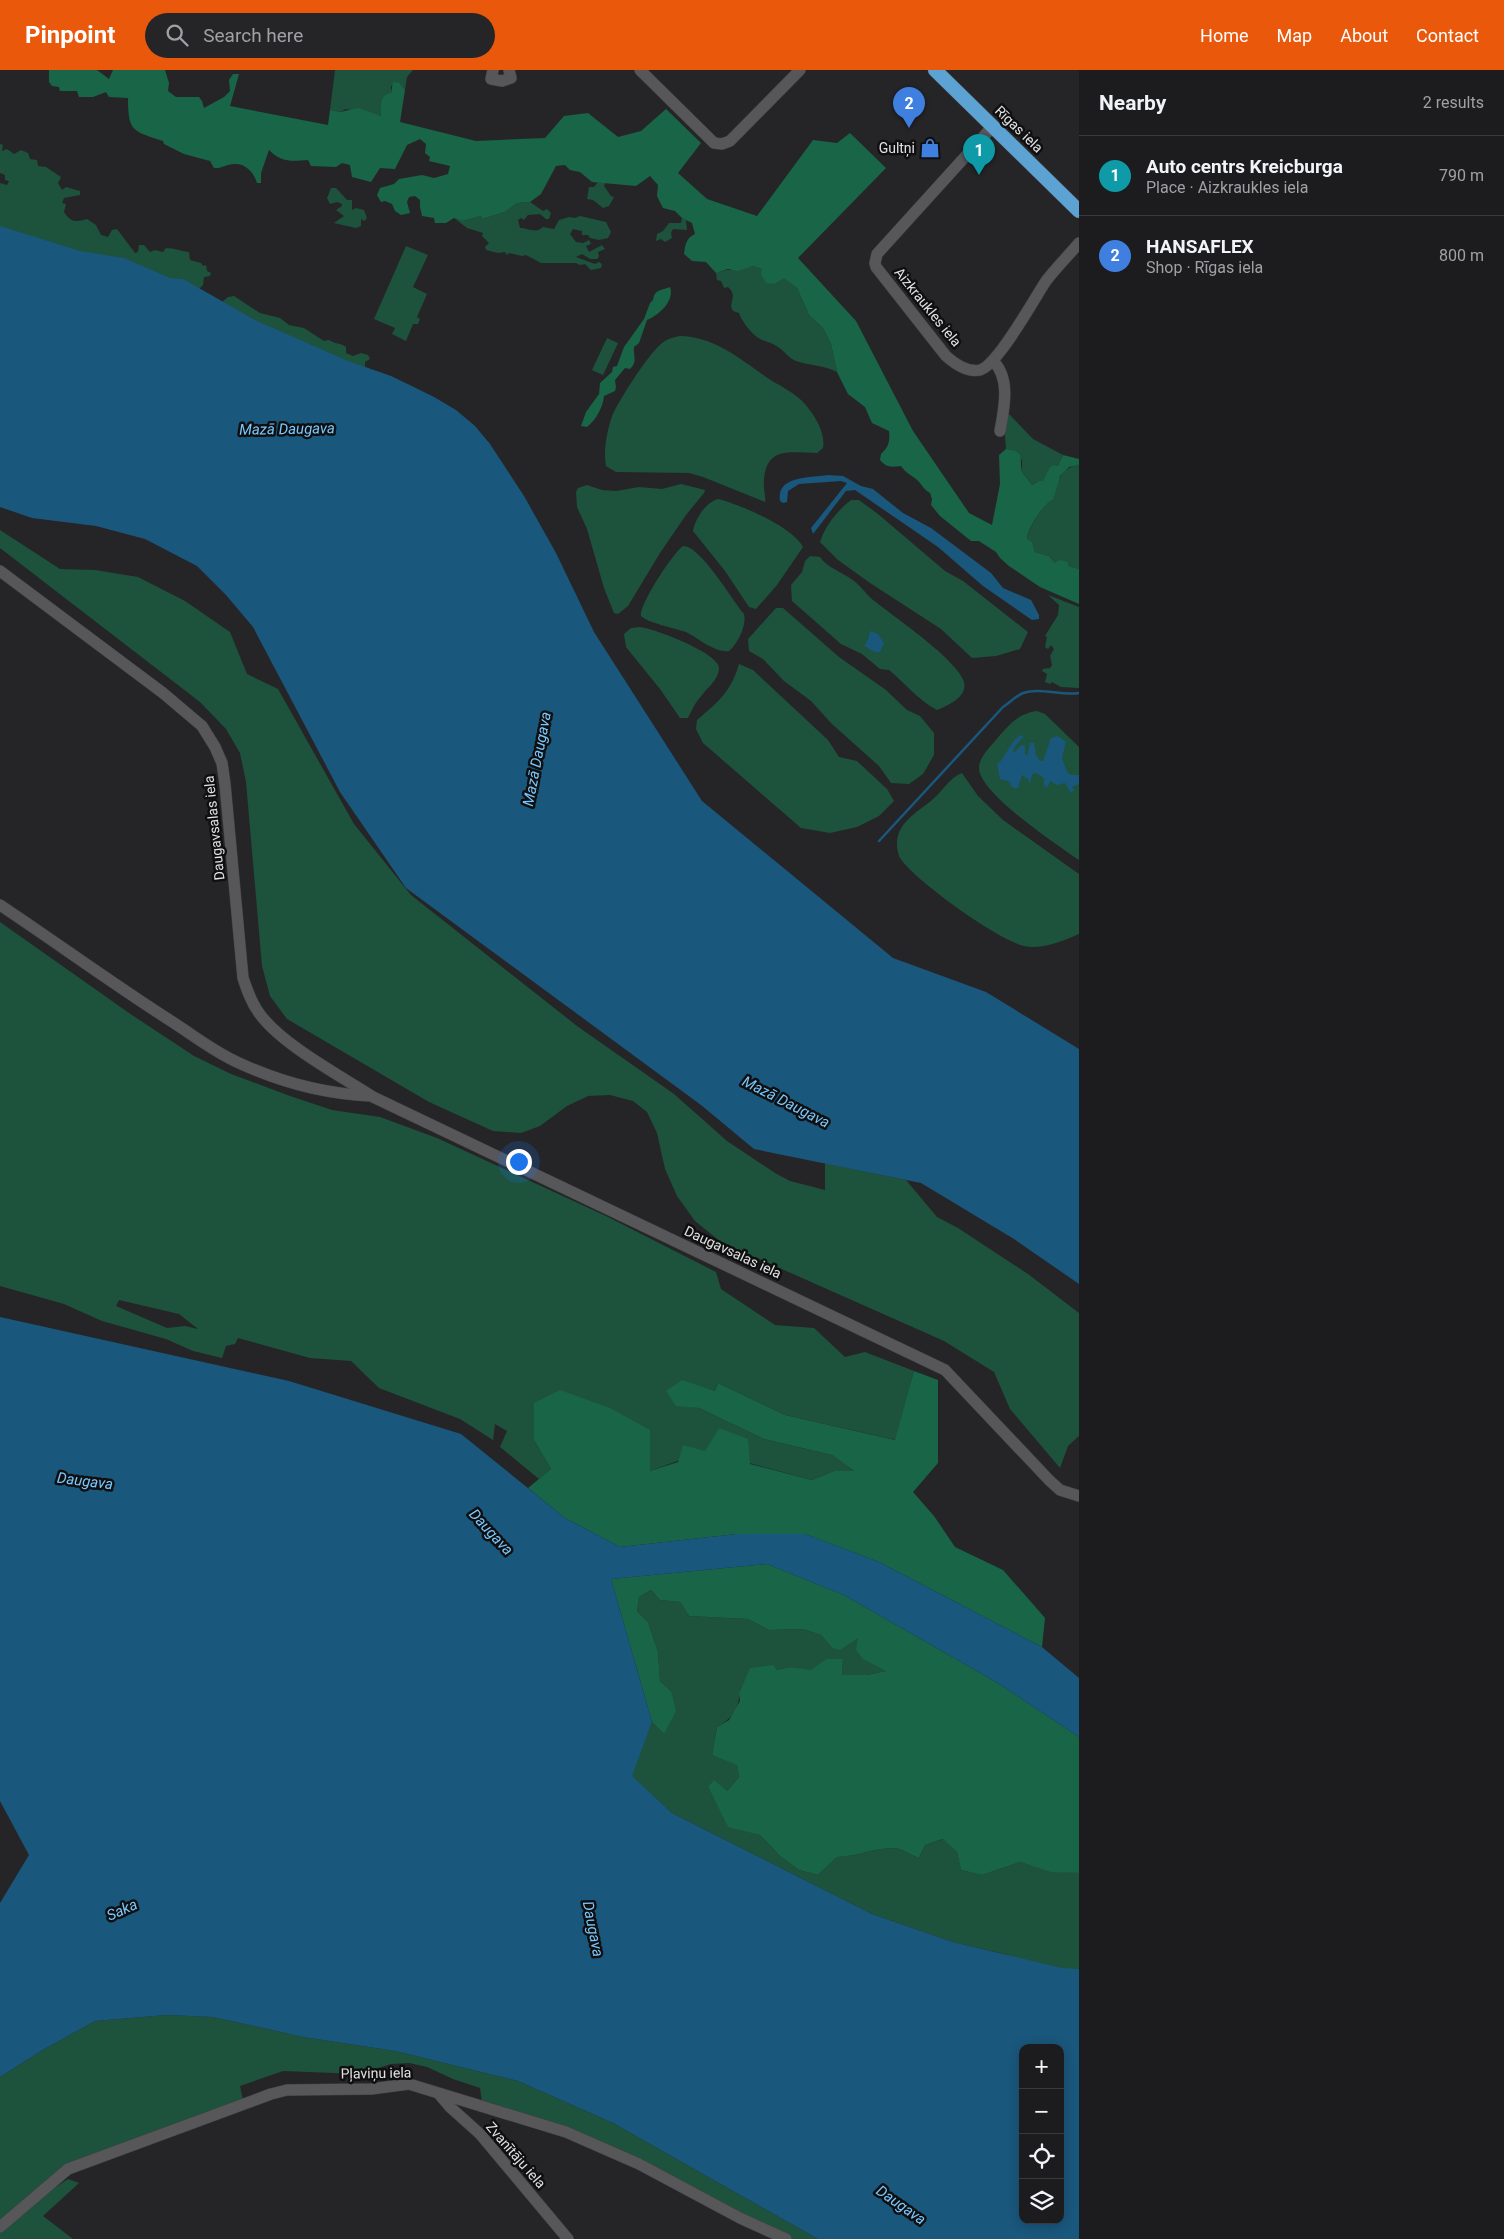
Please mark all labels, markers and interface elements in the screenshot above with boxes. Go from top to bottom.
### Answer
search box [145,13,495,58]
text: Pinpoint [25,21,115,49]
icon: search [163,21,191,49]
text: Search here [203,24,303,47]
text: Home [1200,25,1249,46]
text: Map [1277,25,1312,46]
text: About [1340,25,1388,46]
text: Contact [1416,25,1479,46]
pin: 2 [893,87,925,128]
text: Nearby [1099,91,1166,115]
text: 2 results [1423,93,1484,112]
street label: Rīgas iela [992,102,1046,156]
pin: 1 [963,134,995,175]
shop icon: Gultņi [919,137,941,159]
place label: Gultņi [879,140,915,157]
text: Auto centrs Kreicburga [1146,155,1343,178]
text: 1 [1110,166,1120,185]
text: 790 m [1439,166,1484,185]
text: Place · Aizkraukles iela [1146,178,1308,197]
text: HANSAFLEX [1146,235,1254,258]
text: 2 [1110,246,1120,265]
text: 800 m [1439,246,1484,265]
text: Shop · Rīgas iela [1146,258,1263,277]
street label: Aizkraukles iela [891,264,965,350]
water label: Mazā Daugava [239,419,335,439]
water label: Mazā Daugava [519,710,555,808]
street label: Daugavsalas iela [201,775,227,881]
water label: Mazā Daugava [739,1072,833,1132]
your location [506,1149,532,1175]
street label: Daugavsalas iela [682,1223,784,1281]
water label: Daugava [56,1469,114,1493]
water label: Daugava [465,1505,517,1559]
water label: Saka [104,1895,140,1925]
water label: Daugava [579,1900,607,1958]
map controls [1019,2044,1064,2224]
button: + [1019,2044,1064,2089]
street label: Pļaviņu iela [341,2064,412,2083]
button: − [1019,2089,1064,2134]
street label: Zvanītāju iela [483,2119,549,2191]
button: locate [1019,2134,1064,2179]
button: layers [1019,2179,1064,2224]
water label: Daugava [873,2181,929,2229]

